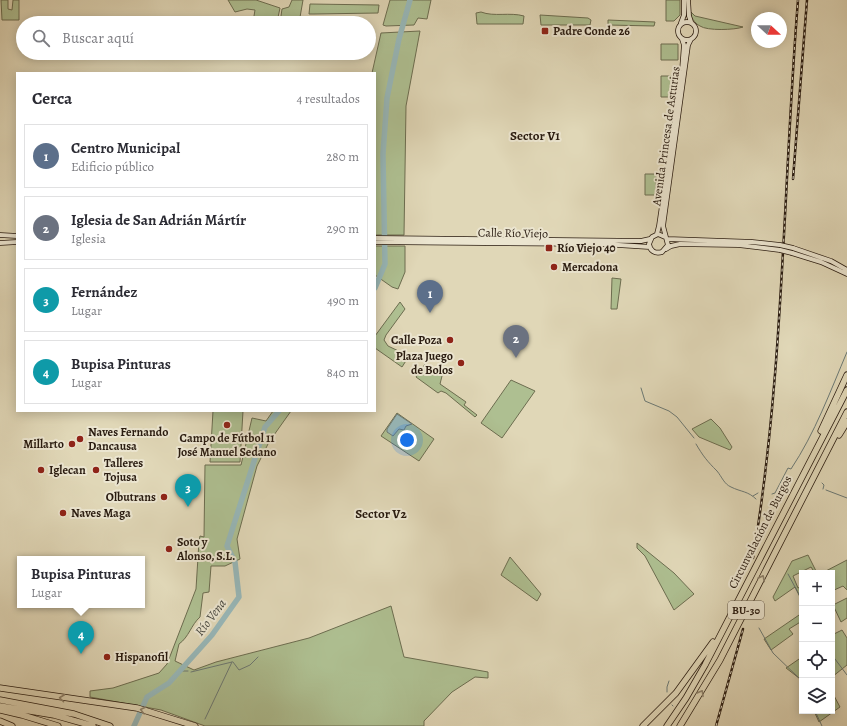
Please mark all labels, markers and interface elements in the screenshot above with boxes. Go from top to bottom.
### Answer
north arrow [751,12,787,48]
search box [16,16,376,60]
place label: Padre Conde 26 [553,23,630,39]
marker: Padre Conde 26 [540,26,550,36]
icon: search [30,27,52,49]
text: Buscar aquí [62,28,134,48]
street label: Avenida Princesa de Asturias [648,65,684,208]
text: Cerca [32,87,72,110]
text: 4 resultados [296,90,360,107]
district label: Sector V1 [510,127,560,144]
text: Centro Municipal [71,138,180,158]
text: 1 [44,148,48,165]
text: 280 m [326,148,359,165]
text: Edificio público [71,158,154,175]
text: Iglesia de San Adrián Mártír [71,210,246,230]
text: 2 [43,220,49,237]
text: 290 m [327,220,359,237]
street label: Calle Río Viejo [478,224,548,242]
text: Iglesia [71,230,106,247]
place label: Río Viejo 40 [557,240,616,256]
marker: Río Viejo 40 [544,243,554,253]
place label: Mercadona [562,259,618,275]
marker: Mercadona [549,262,559,272]
pin: 1 [417,280,443,313]
text: Fernández [71,282,137,302]
text: 3 [43,292,49,309]
text: 490 m [327,292,359,309]
text: Lugar [71,302,102,319]
pin: 2 [503,325,529,358]
place label: Calle Poza [391,332,442,348]
marker: Calle Poza [445,335,455,345]
place label: Plaza Juego de Bolos [396,348,453,378]
text: Bupisa Pinturas [71,354,171,374]
marker: Plaza Juego de Bolos [456,358,466,368]
text: 4 [43,364,49,381]
text: 840 m [326,364,359,381]
text: Lugar [71,374,102,391]
marker: Campo de Fútbol 11 José Manuel Sedano [222,420,232,430]
place label: Naves Fernando Dancausa [88,424,168,454]
place label: Campo de Fútbol 11 José Manuel Sedano [177,430,277,460]
your location [397,430,417,450]
marker: Naves Fernando Dancausa [75,434,85,444]
place label: Millarto [23,436,64,452]
marker: Millarto [67,439,77,449]
place label: Talleres Tojusa [104,455,143,485]
place label: Iglecan [49,462,86,478]
marker: Iglecan [36,465,46,475]
marker: Talleres Tojusa [91,465,101,475]
street label: Circunvalación de Burgos [725,473,796,591]
pin: 3 [175,474,201,507]
place label: Olbutrans [106,489,156,505]
marker: Olbutrans [159,492,169,502]
place label: Naves Maga [71,505,131,521]
district label: Sector V2 [355,505,407,522]
marker: Naves Maga [58,508,68,518]
place label: Soto y Alonso, S.L. [176,534,235,564]
marker: Soto y Alonso, S.L. [164,544,174,554]
popup [17,556,145,608]
text: Bupisa Pinturas [31,564,131,584]
map controls [799,570,835,714]
button: + [799,570,835,606]
one-way arrow [758,575,765,583]
text: Lugar [31,584,62,601]
water label: Río Vena [191,595,230,639]
road number: BU-30 [728,601,764,619]
button: − [799,606,835,642]
pin: 4 [68,621,94,654]
button: locate [799,642,835,678]
place label: Hispanofil [115,649,169,665]
marker: Hispanofil [102,652,112,662]
button: layers [799,678,835,714]
one-way arrow [697,690,704,697]
one-way arrow [59,694,65,703]
one-way arrow [140,706,146,714]

